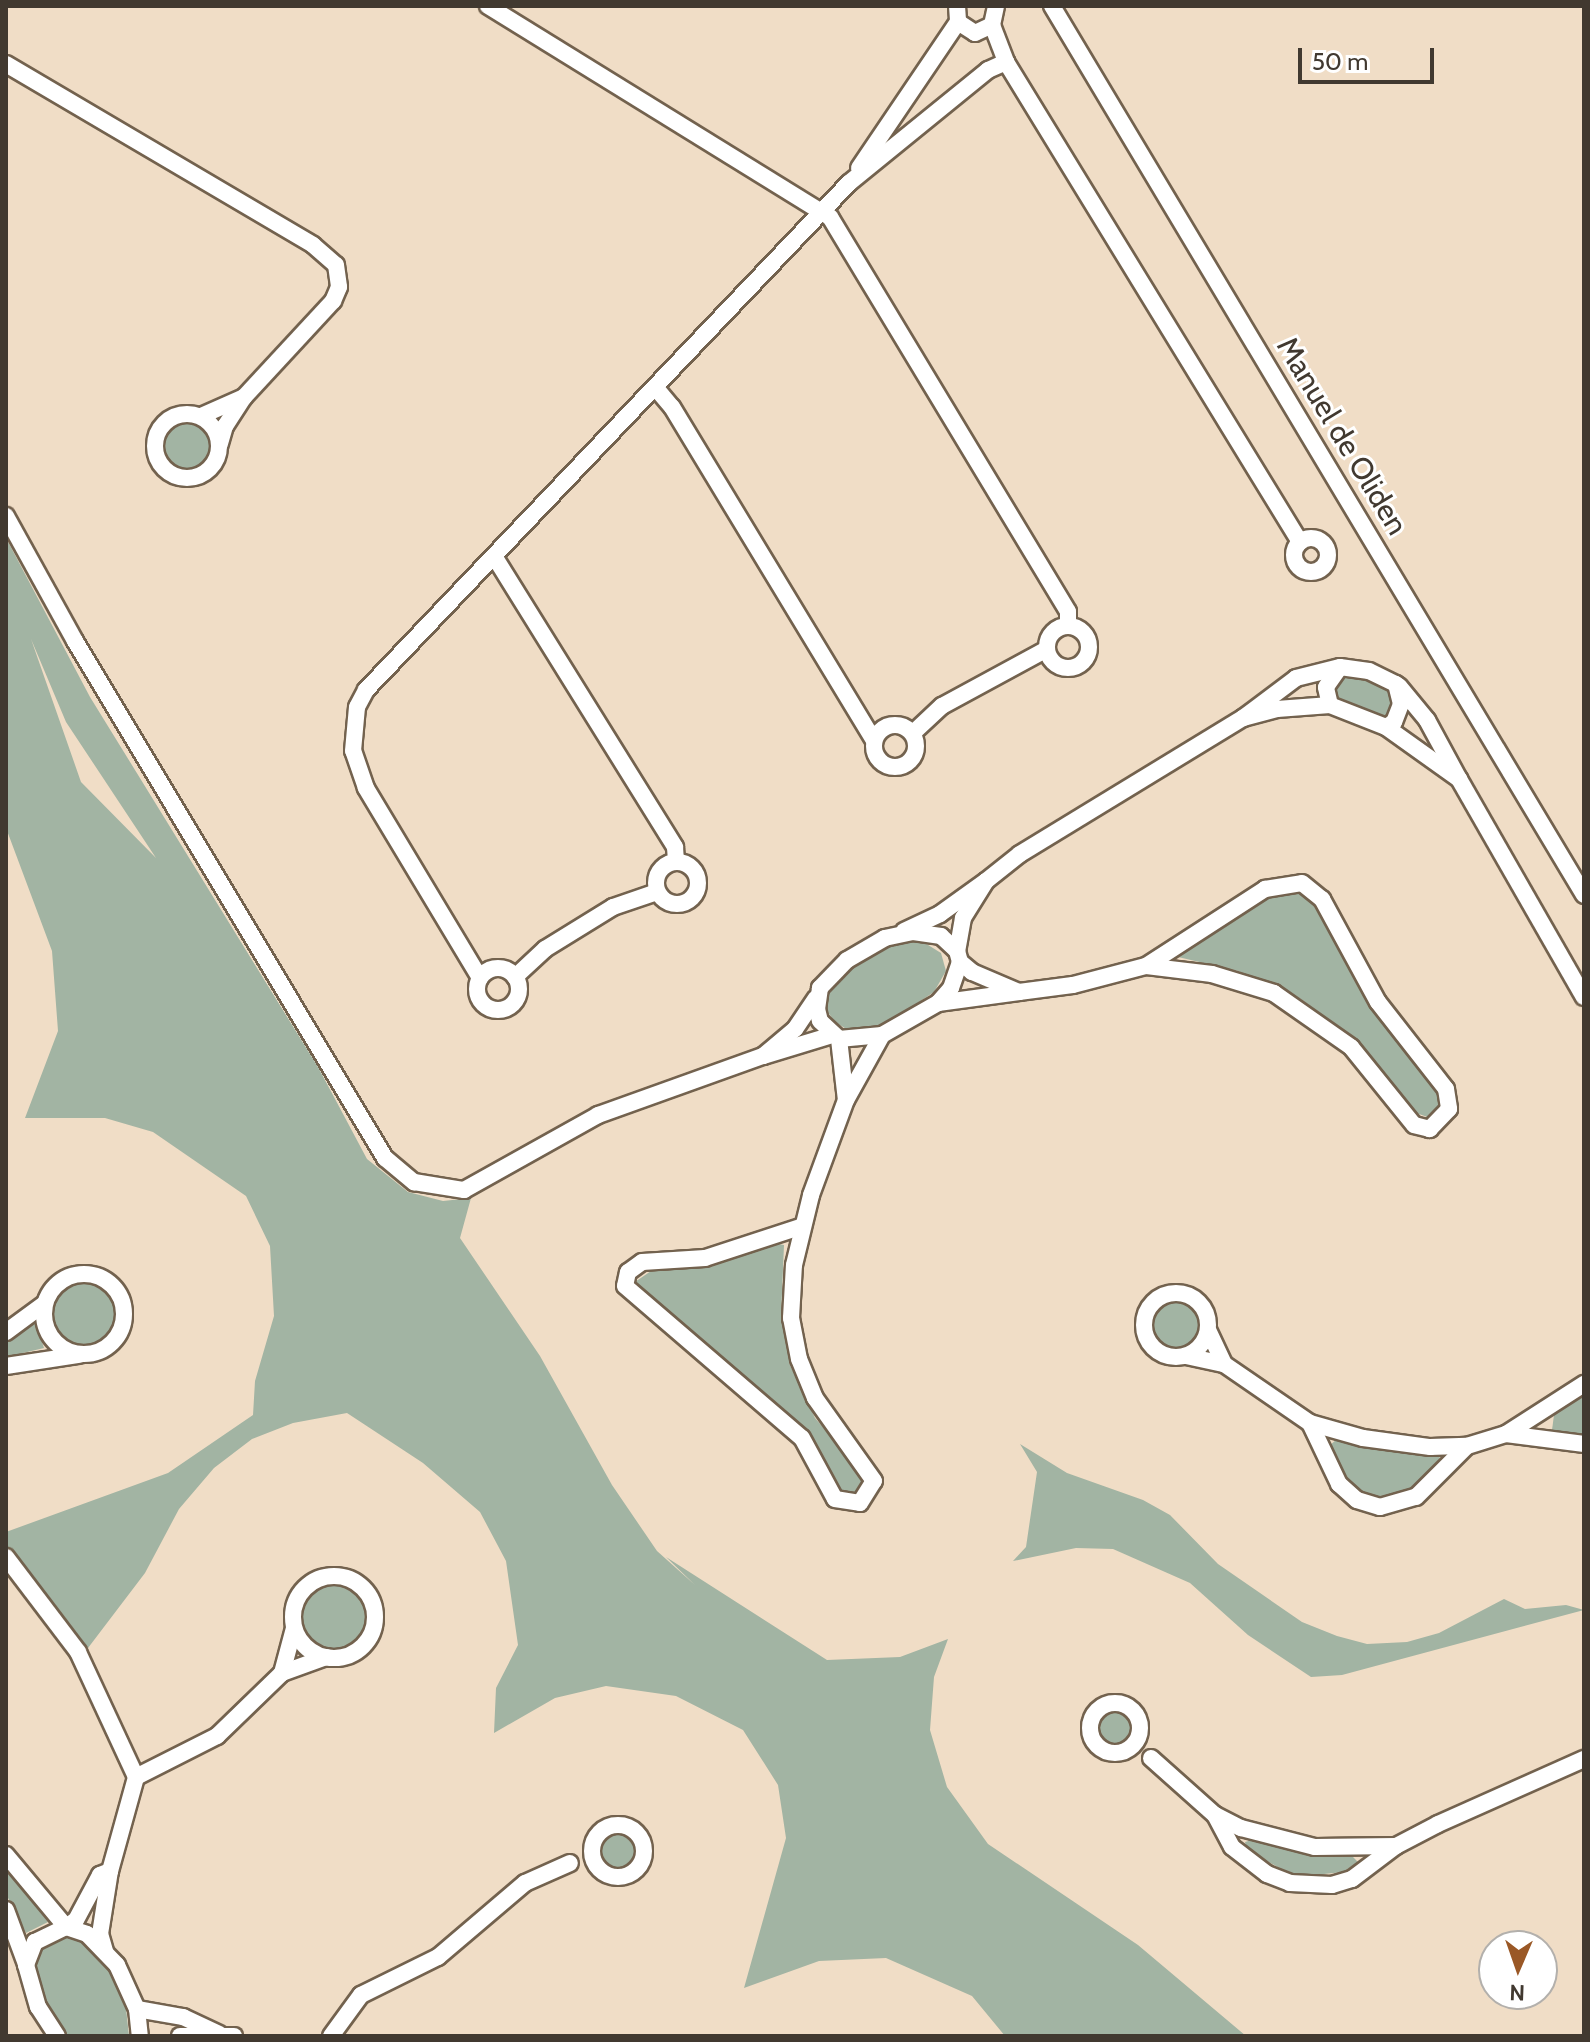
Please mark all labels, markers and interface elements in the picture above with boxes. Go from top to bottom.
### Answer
scale bar [1302,32,1438,82]
text: 50 m [1312,47,1368,76]
street label: Manuel de Oliden [1269,331,1415,541]
north arrow [1478,1930,1558,2010]
text: N [1509,1979,1525,2006]

